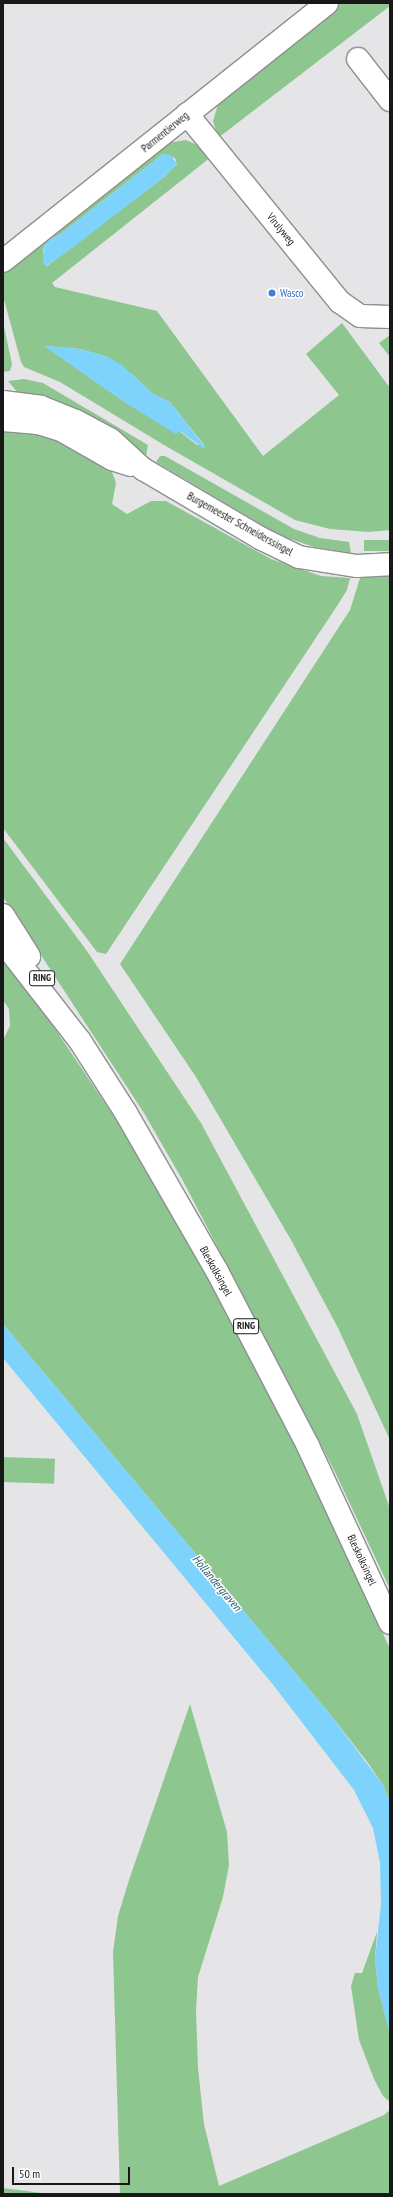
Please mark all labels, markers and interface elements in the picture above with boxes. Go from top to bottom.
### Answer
street label: Parmentierweg [139,109,191,155]
street label: Virulyweg [264,210,298,248]
place label: Wasco [280,286,304,300]
marker: Wasco [267,288,277,298]
street label: Burgemeester Schneiderssingel [185,489,295,559]
road number: RING [29,970,55,986]
street label: Bleskolksingel [197,1244,235,1298]
road number: RING [233,1318,259,1334]
street label: Bleskolksingel [344,1532,380,1588]
water label: Hollandergraven [189,1552,245,1614]
scale bar [14,2159,132,2185]
text: 50 m [19,2166,40,2181]

